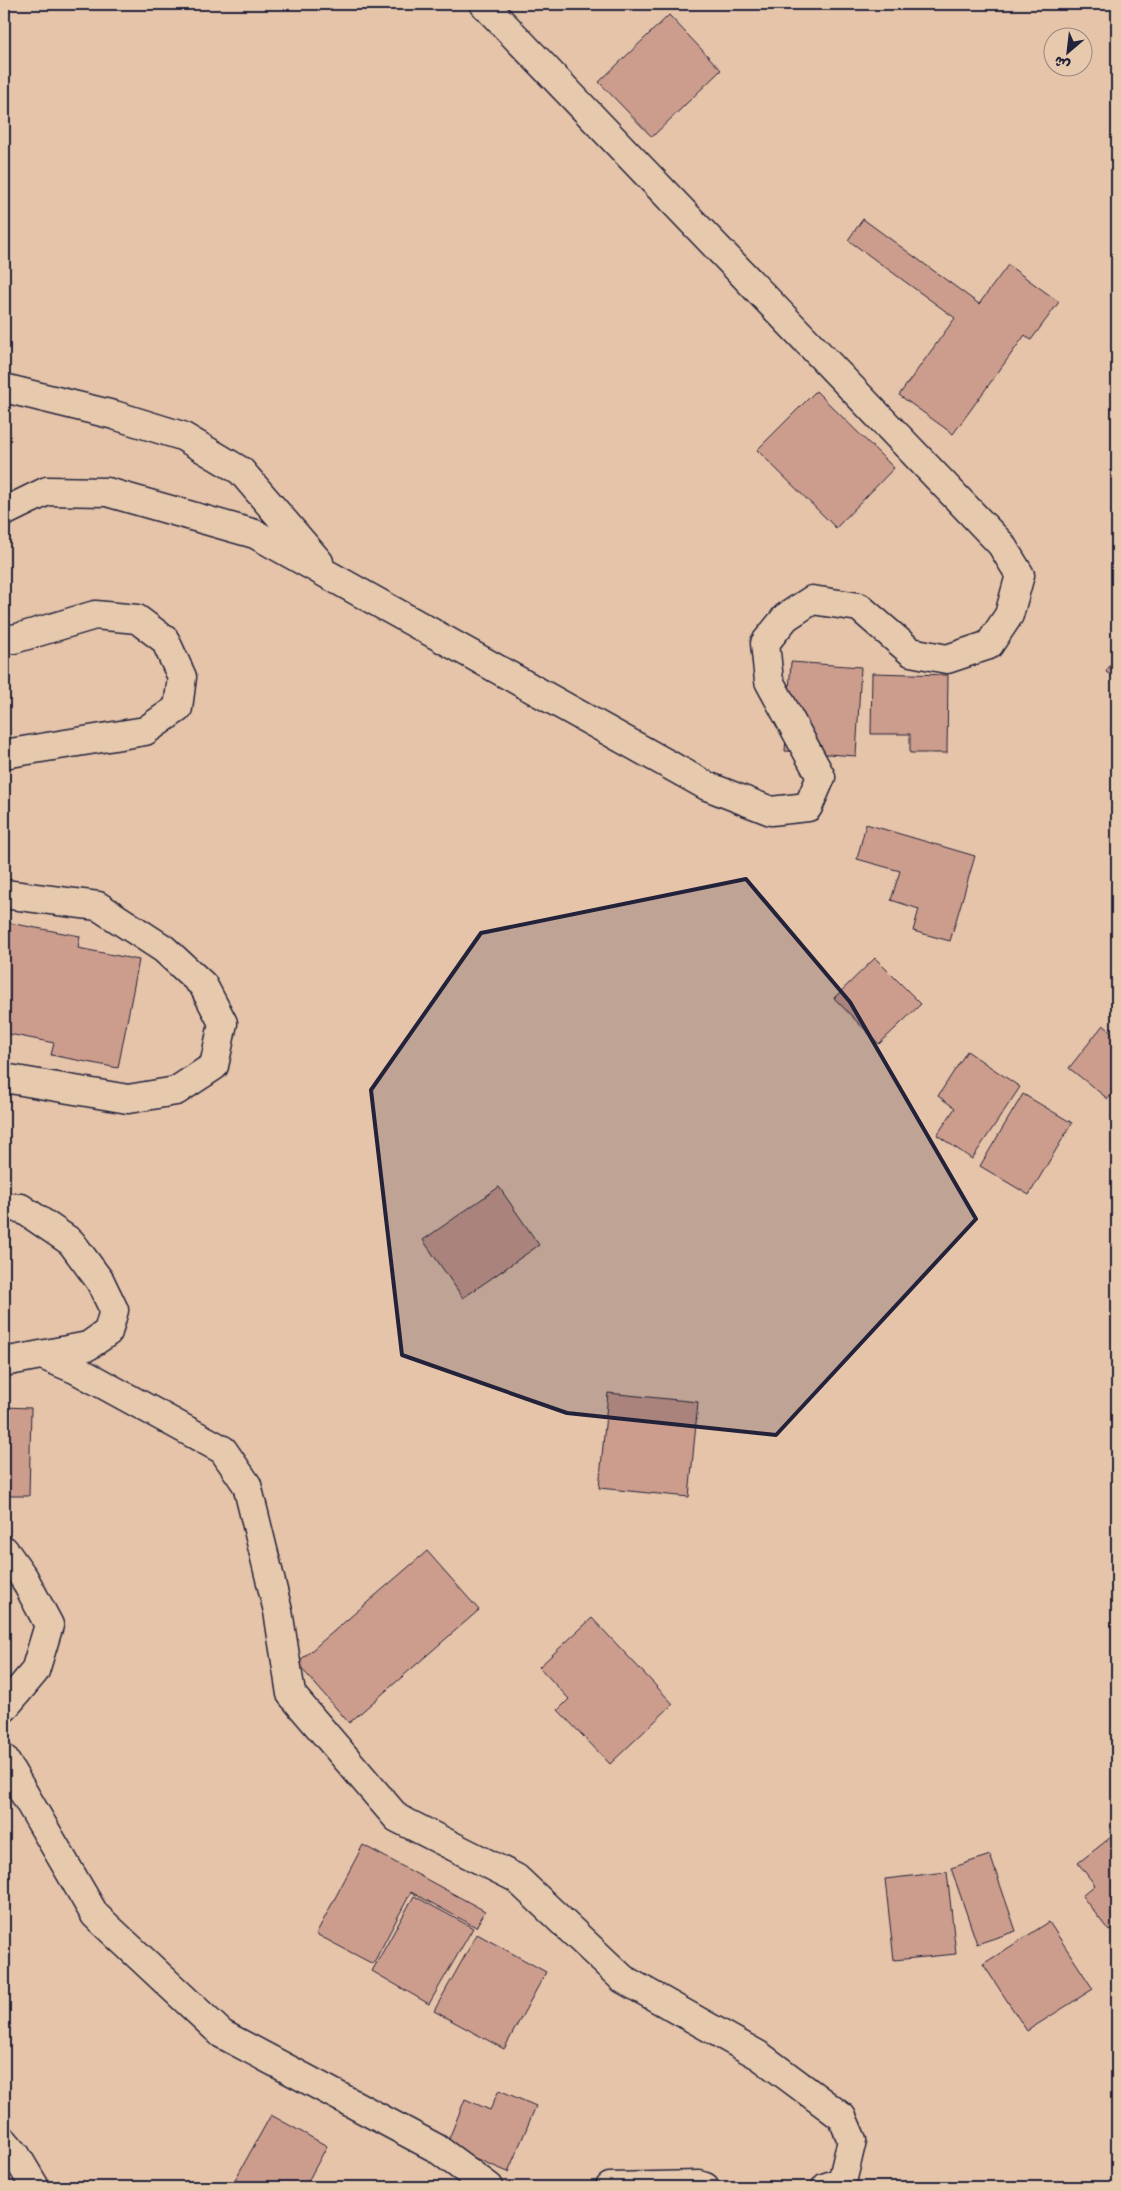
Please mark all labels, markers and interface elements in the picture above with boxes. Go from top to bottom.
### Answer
north arrow [1044,28,1094,78]
text: ش [1051,52,1073,75]

